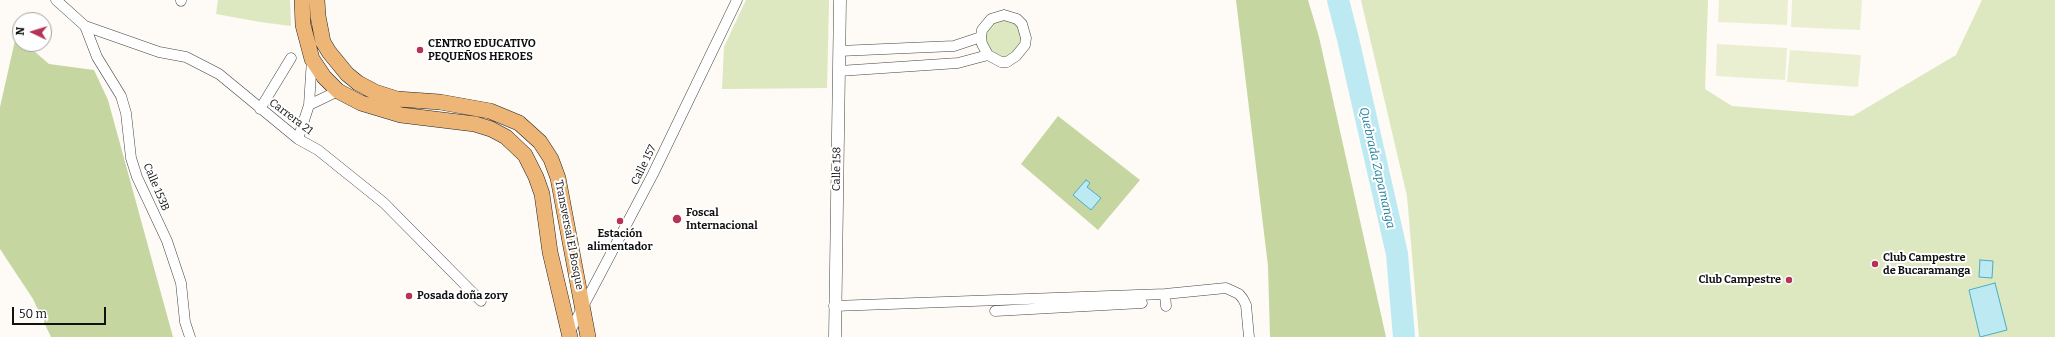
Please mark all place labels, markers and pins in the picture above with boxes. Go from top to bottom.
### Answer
place label: CENTRO EDUCATIVO PEQUEÑOS HEROES [428,37,536,63]
marker: CENTRO EDUCATIVO PEQUEÑOS HEROES [415,45,425,55]
place label: Foscal Internacional [686,206,758,232]
marker: Foscal Internacional [671,213,683,225]
marker: Estación alimentador [615,216,625,226]
place label: Estación alimentador [587,227,653,253]
place label: Club Campestre de Bucaramanga [1883,251,1970,277]
marker: Club Campestre de Bucaramanga [1870,259,1880,269]
place label: Club Campestre [1699,273,1781,287]
marker: Club Campestre [1784,275,1794,285]
place label: Posada doña zory [417,289,508,303]
marker: Posada doña zory [404,291,414,301]

